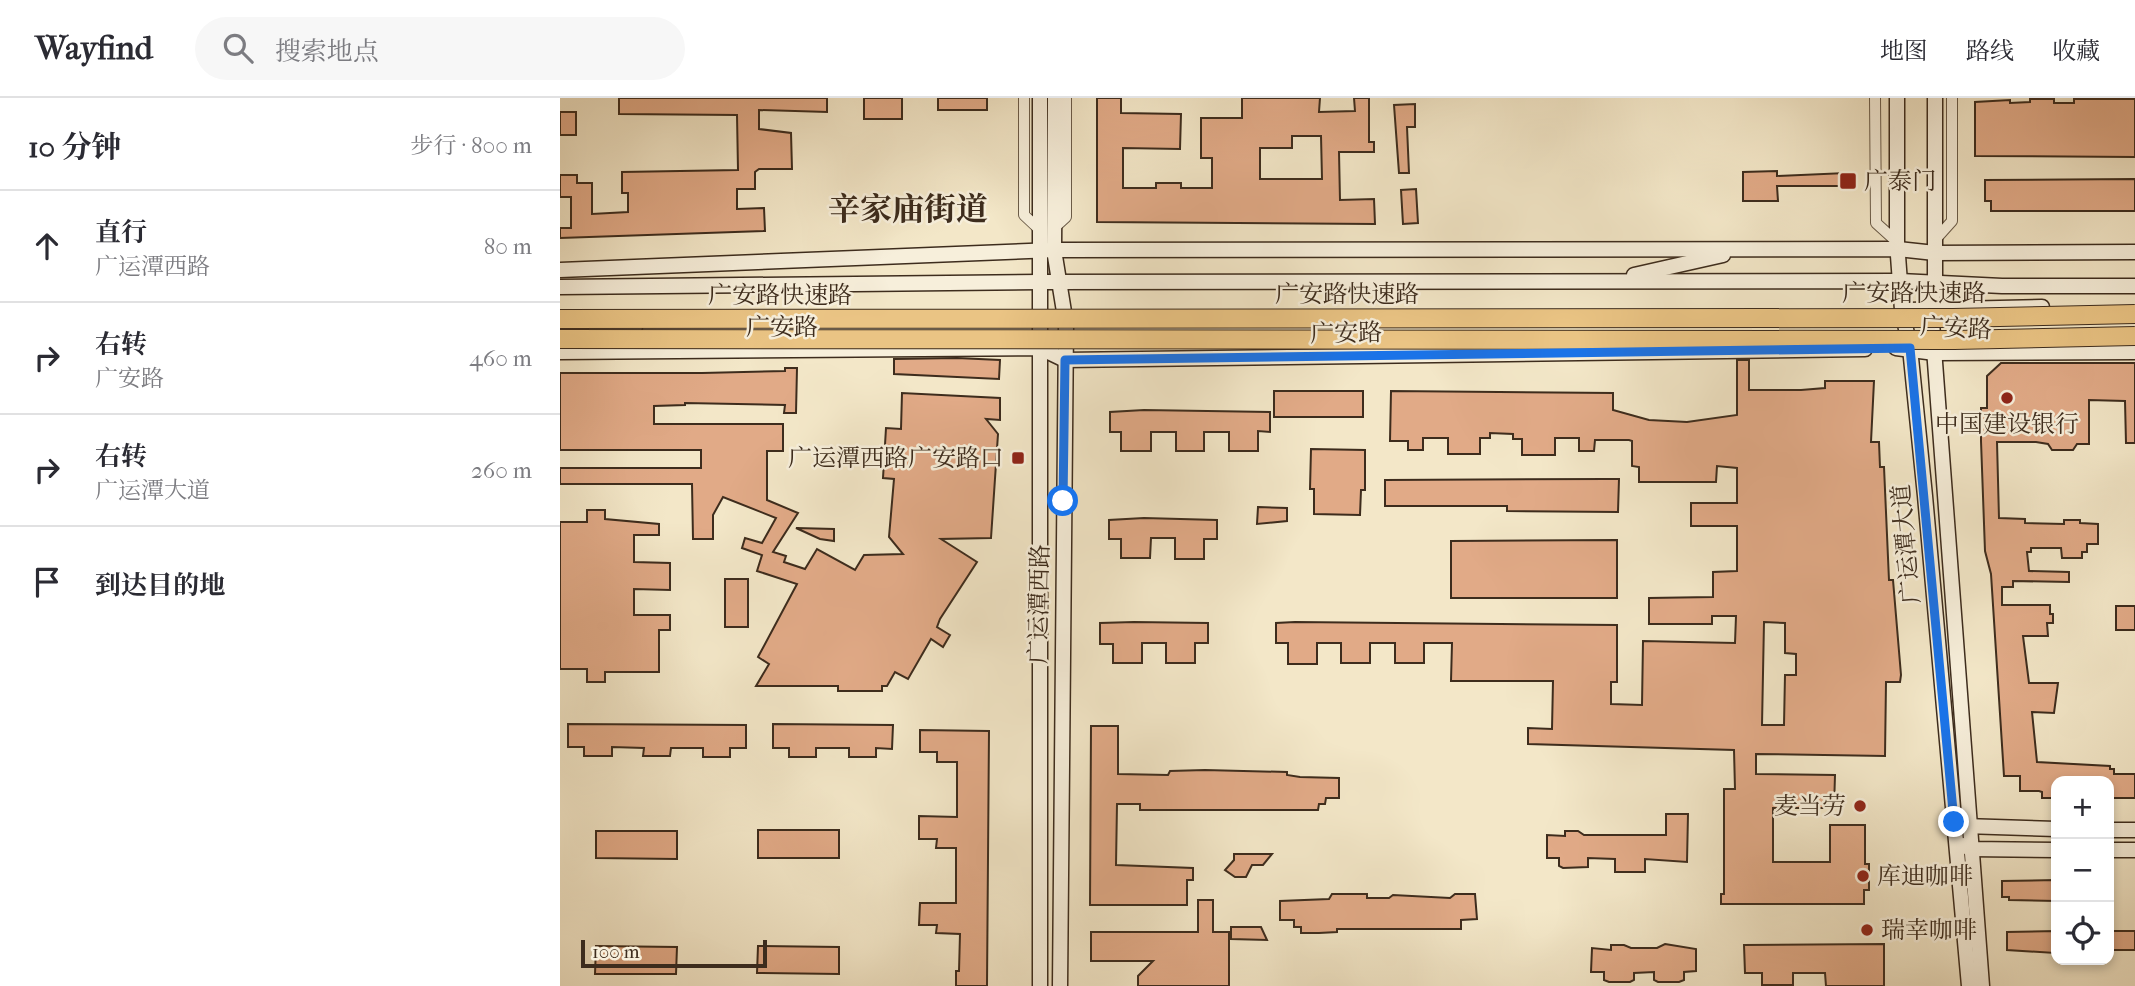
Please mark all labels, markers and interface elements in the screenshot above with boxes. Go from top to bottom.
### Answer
search box [195,17,685,80]
text: Wayfind [35,29,153,68]
icon: search [219,29,257,67]
text: 搜索地点 [275,36,379,67]
text: 地图 [1880,37,1928,65]
text: 路线 [1966,37,2014,65]
text: 收藏 [2052,37,2100,65]
text: 10 分钟 [28,130,122,165]
text: 步行 · 800 m [410,132,532,159]
place label: 广泰门 [1864,167,1936,195]
marker: 广泰门 [1838,171,1858,191]
district label: 辛家庙街道 [828,191,988,228]
text: 直行 [95,217,147,248]
icon: ahead [28,227,66,265]
text: 80 m [484,233,532,260]
text: 广运潭西路 [95,253,210,280]
street label: 广安路快速路 [1842,279,1986,307]
street label: 广安路快速路 [1275,280,1419,308]
street label: 广安路快速路 [708,281,852,309]
street label: 广安路 [1919,312,1993,344]
street label: 广安路 [746,313,818,341]
street label: 广安路 [1310,318,1382,348]
text: 右转 [95,329,147,360]
icon: right [28,339,66,377]
text: 460 m [469,345,532,372]
text: 广安路 [95,365,164,392]
marker: 中国建设银行 [1999,390,2015,406]
place label: 中国建设银行 [1935,410,2079,438]
text: 右转 [95,441,147,472]
place label: 广运潭西路广安路口 [788,444,1004,472]
marker: 广运潭西路广安路口 [1010,450,1026,466]
icon: right [28,451,66,489]
text: 260 m [471,457,532,484]
text: 广运潭大道 [95,477,210,504]
street label: 广运潭大道 [1887,483,1925,605]
route start [1047,485,1078,516]
street label: 广运潭西路 [1024,544,1054,664]
icon: arrive [28,563,66,601]
text: 到达目的地 [95,570,225,601]
map controls [2051,776,2114,965]
button: + [2051,776,2114,839]
place label: 麦当劳 [1774,792,1846,820]
marker: 麦当劳 [1852,798,1868,814]
route end [1938,806,1969,837]
button: − [2051,839,2114,902]
place label: 库迪咖啡 [1877,862,1973,890]
marker: 库迪咖啡 [1855,868,1871,884]
button: locate [2051,902,2114,965]
place label: 瑞幸咖啡 [1881,916,1977,944]
marker: 瑞幸咖啡 [1859,922,1875,938]
scale bar [581,937,766,969]
text: 100 m [592,941,640,963]

